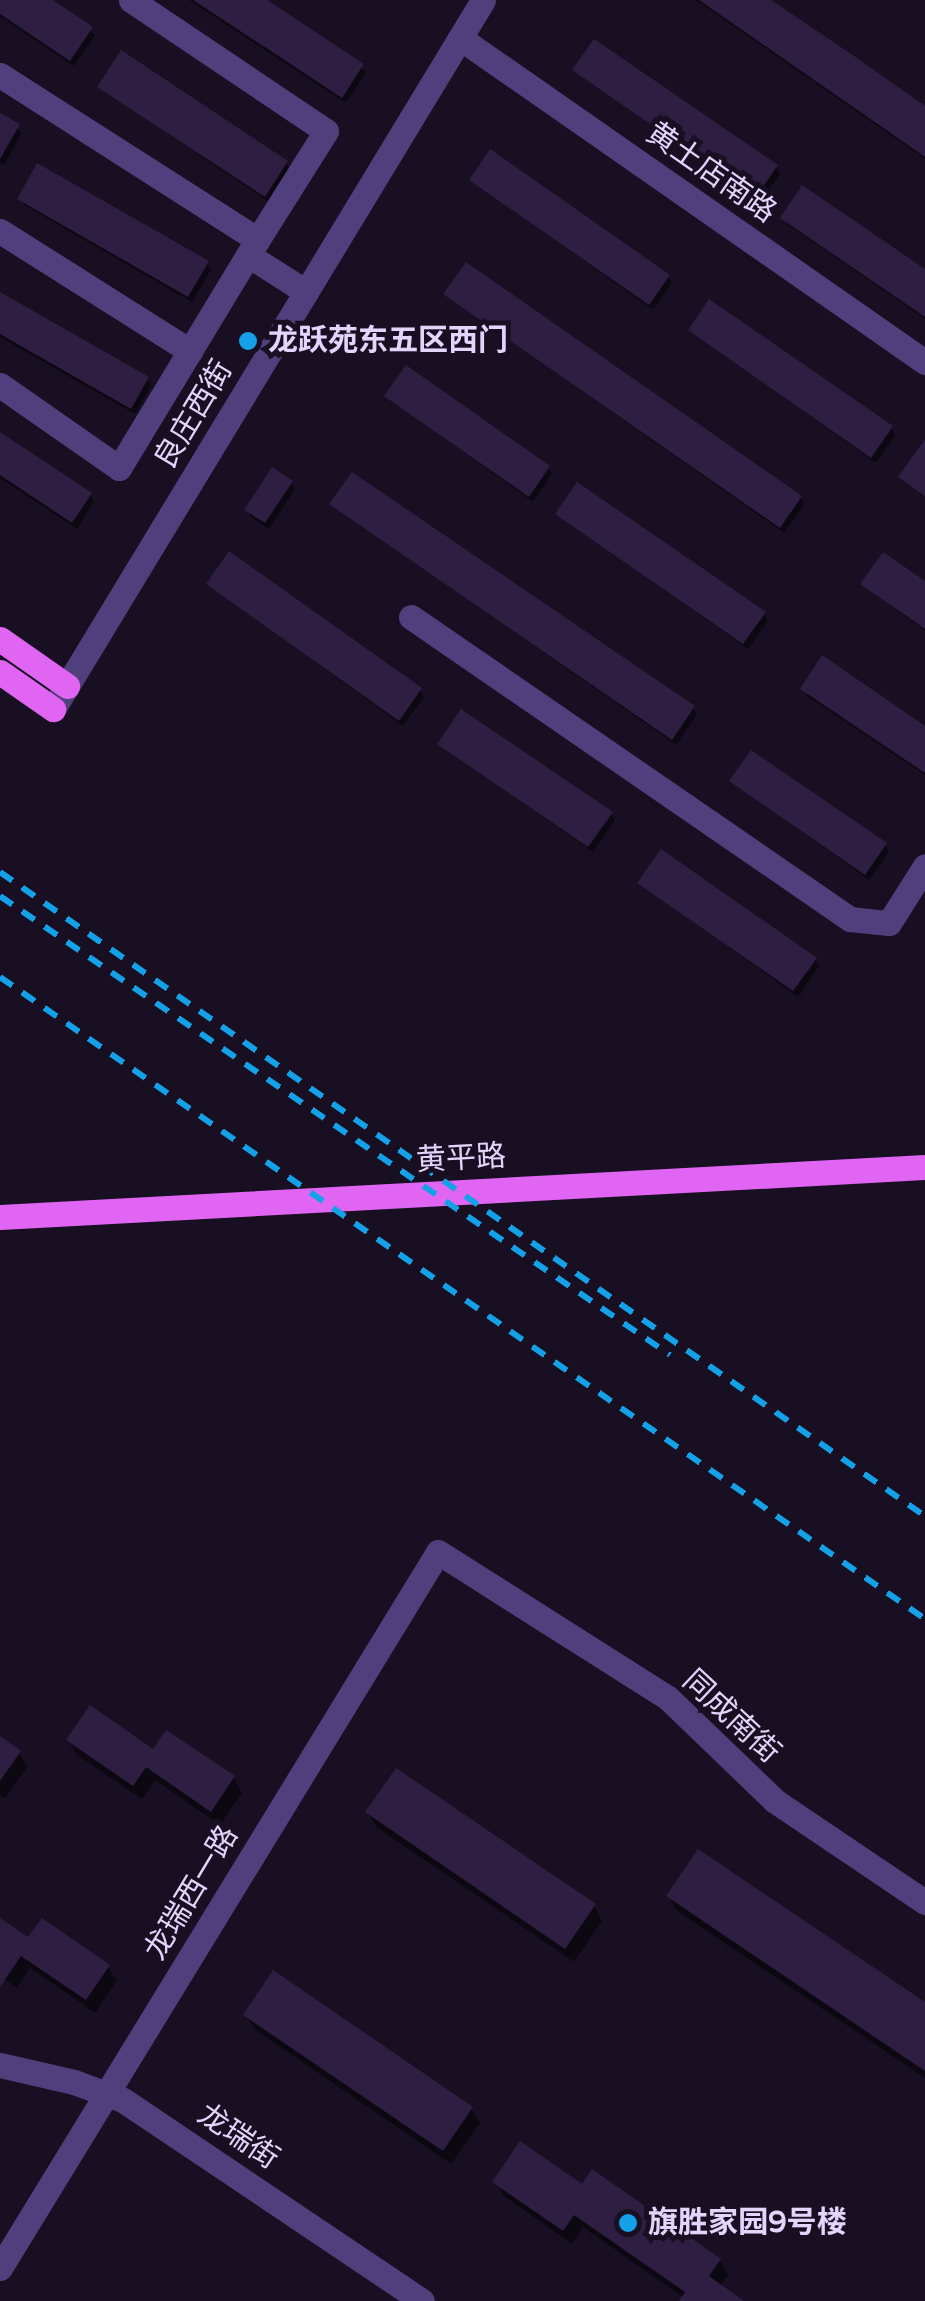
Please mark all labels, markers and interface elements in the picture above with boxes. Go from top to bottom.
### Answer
street label: 黄土店南路 [639,115,783,231]
place label: 龙跃苑东五区西门 [268,323,508,359]
marker: 龙跃苑东五区西门 [237,330,259,352]
street label: 良庄西街 [148,354,240,476]
street label: 黄平路 [415,1139,507,1179]
street label: 同成南街 [675,1663,787,1771]
street label: 龙瑞西一路 [138,1819,246,1967]
street label: 龙瑞街 [191,2097,285,2177]
place label: 旗胜家园9号楼 [648,2205,847,2241]
marker: 旗胜家园9号楼 [617,2212,639,2234]

